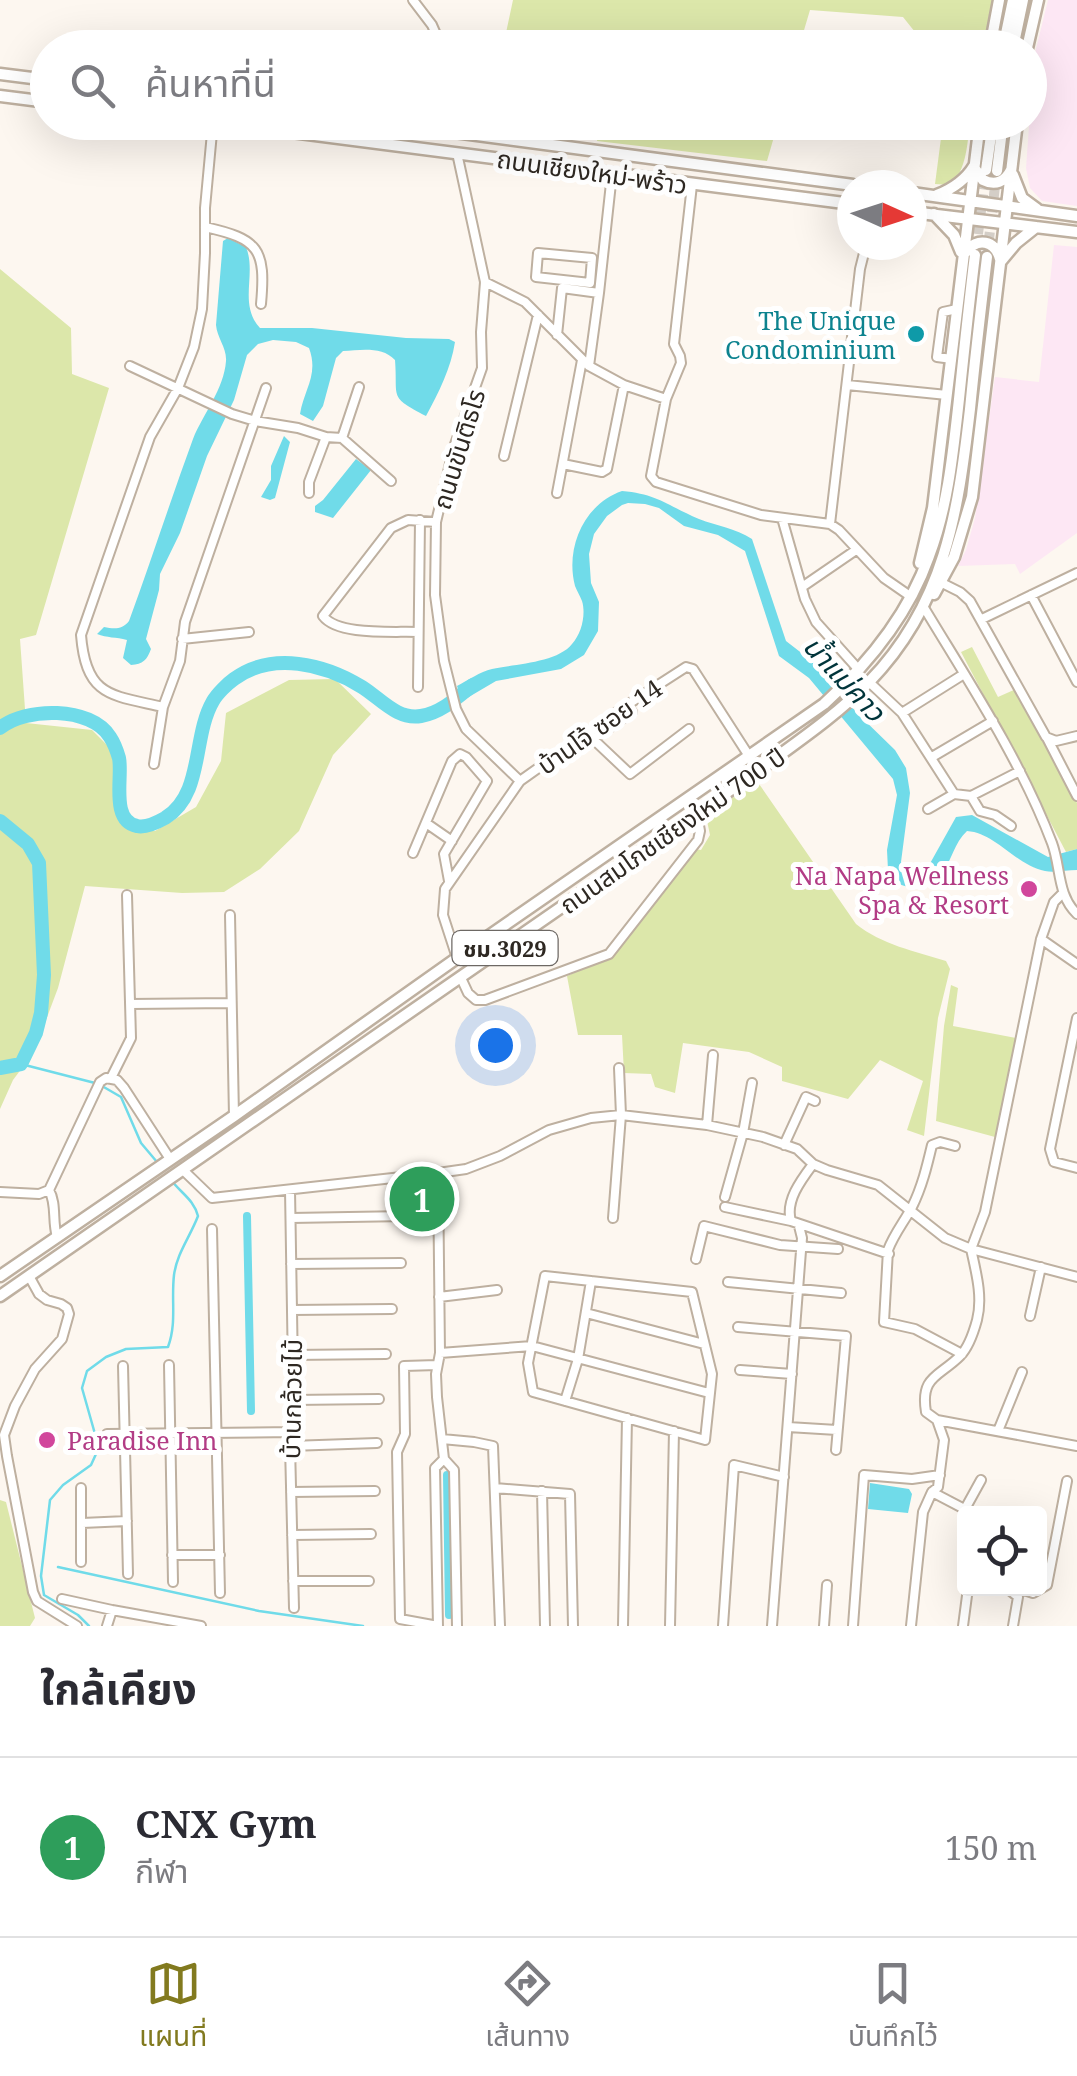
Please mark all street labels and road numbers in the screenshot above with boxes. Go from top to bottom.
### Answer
street label: ถนนเชียงใหม่-พร้าว [495,141,689,201]
street label: ถนนขันติธโร [424,385,492,513]
street label: บ้านโจ้ ซอย 14 [530,671,668,781]
street label: ถนนสมโภชเชียงใหม่ 700 ปี [552,739,792,921]
road number: ชม.3029 [452,931,558,965]
street label: บ้านกล้วยไม้ [273,1339,309,1459]

